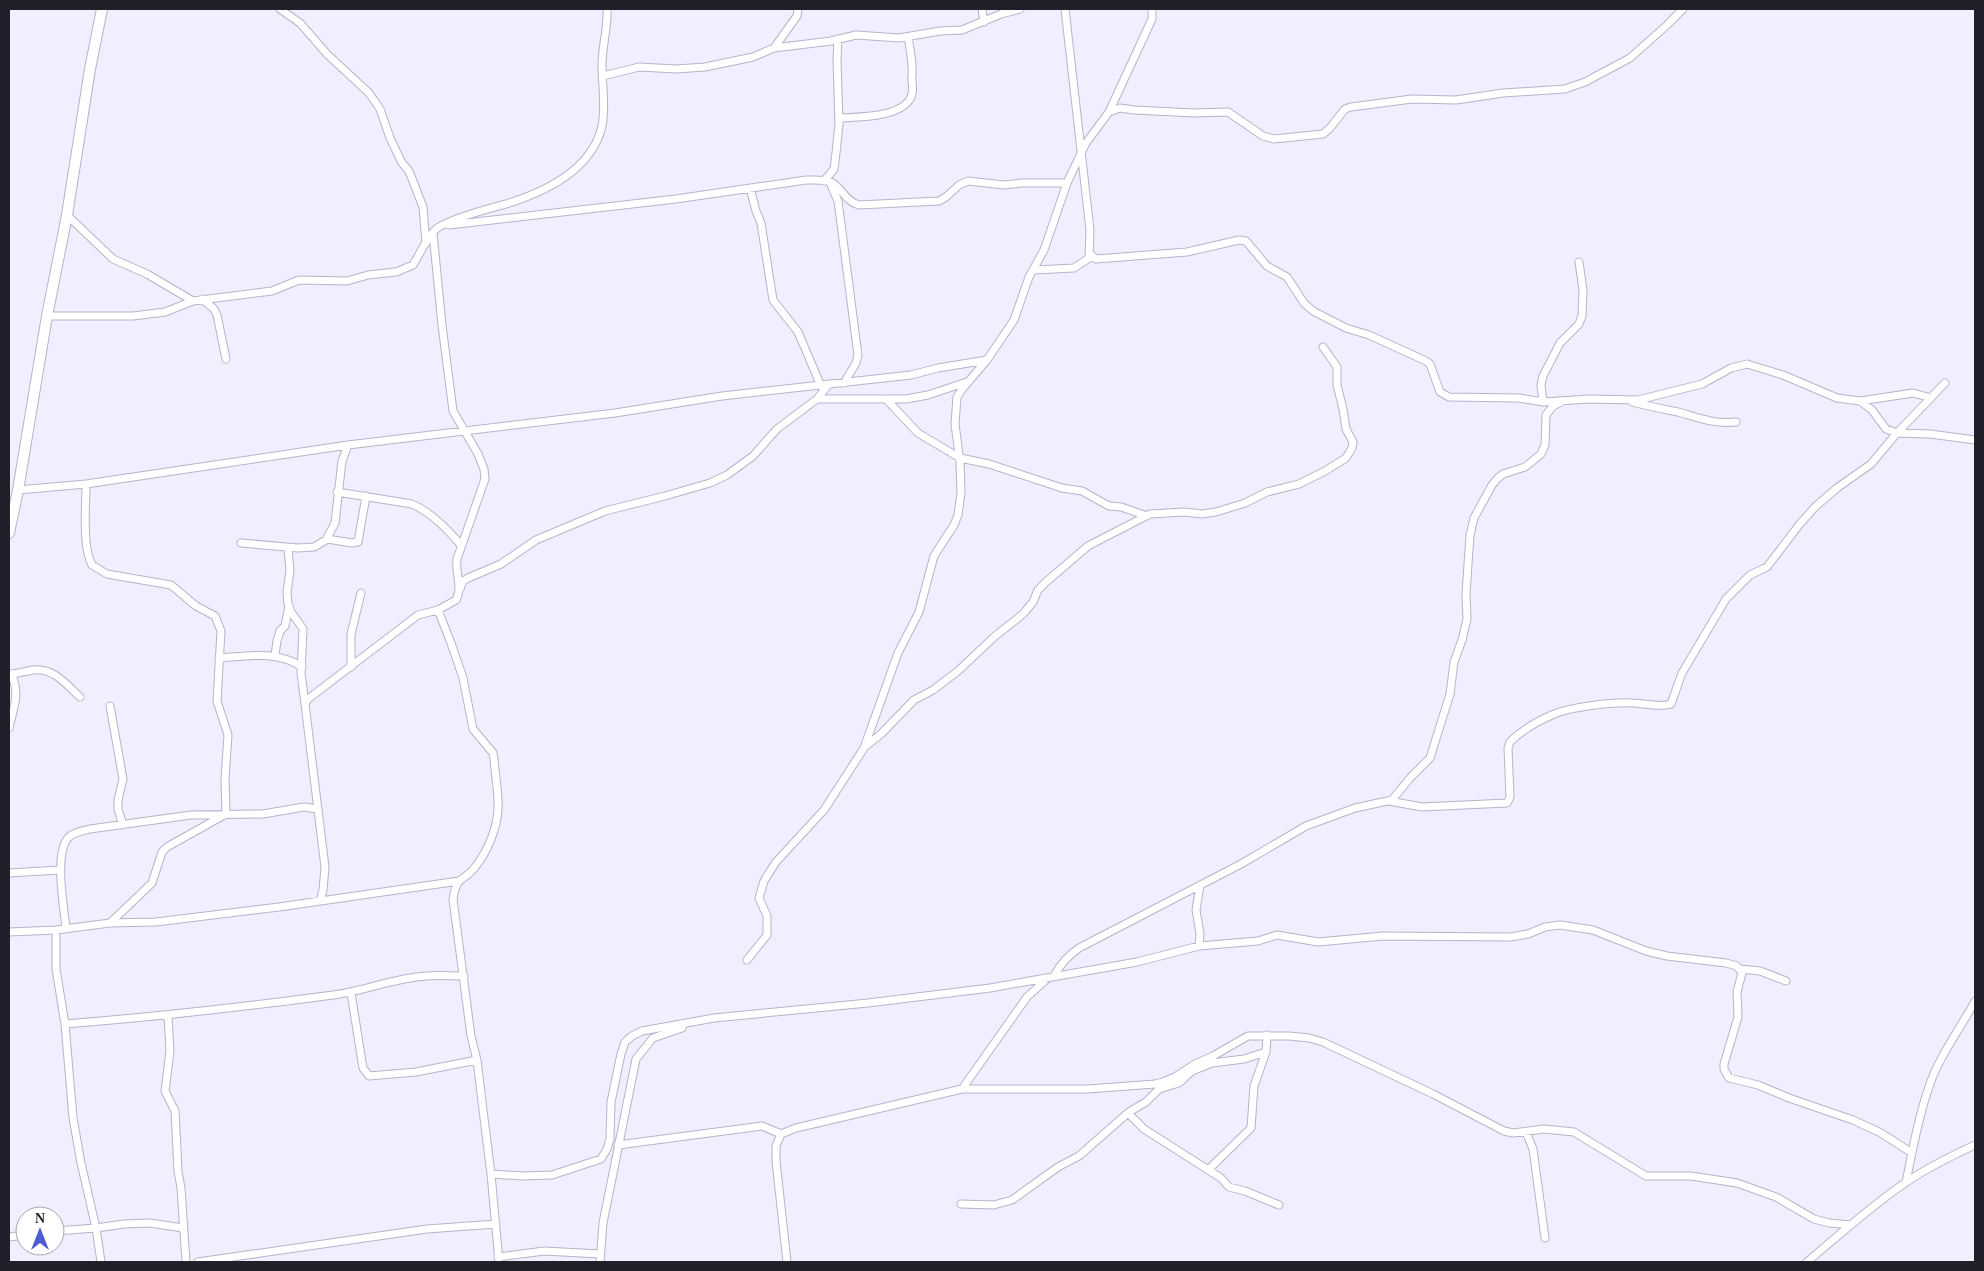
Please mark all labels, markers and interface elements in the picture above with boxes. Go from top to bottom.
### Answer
north arrow [15,1206,65,1256]
text: N [35,1211,45,1226]

